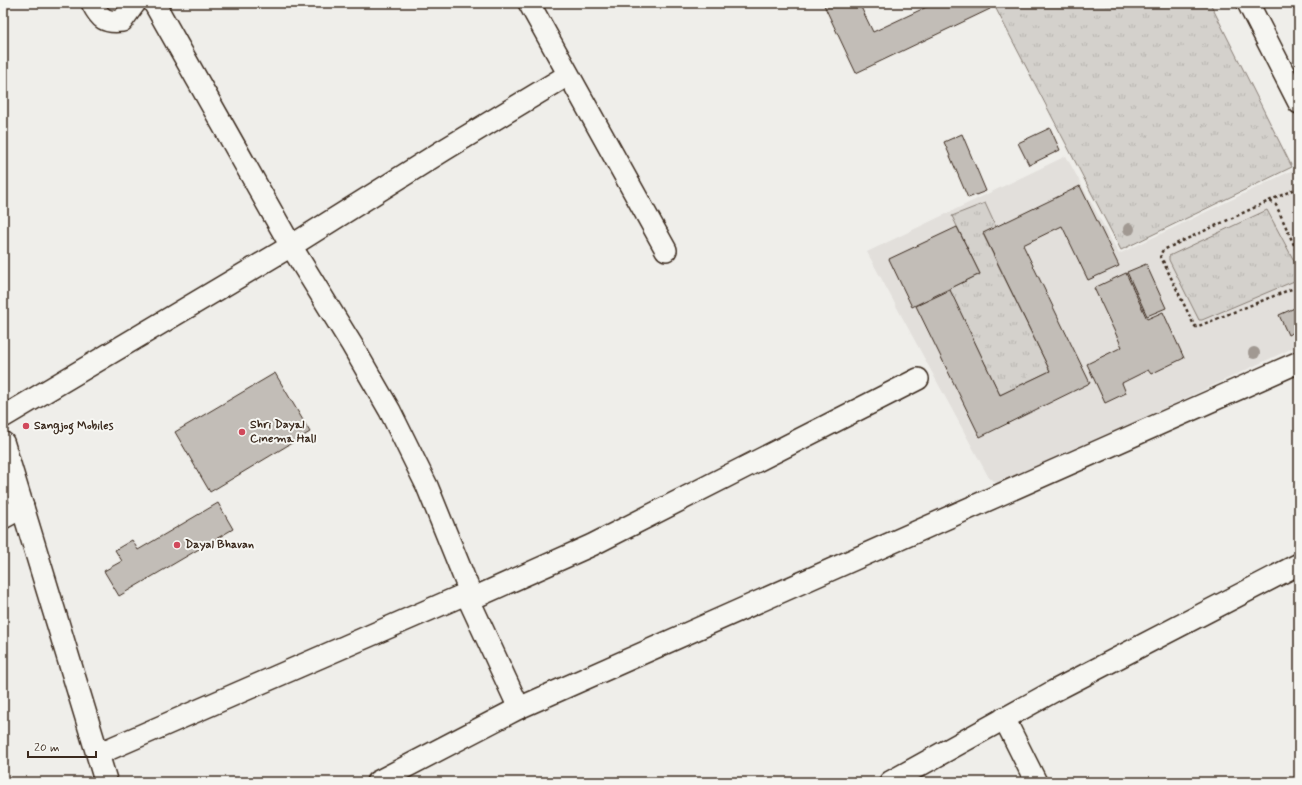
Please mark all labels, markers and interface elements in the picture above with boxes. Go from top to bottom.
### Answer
place label: Shri Dayal Cinema Hall [250,417,317,447]
place label: Sangjog Mobiles [34,418,114,435]
marker: Sangjog Mobiles [21,421,31,431]
marker: Shri Dayal Cinema Hall [237,427,247,437]
place label: Dayal Bhavan [185,537,254,553]
marker: Dayal Bhavan [172,540,182,550]
scale bar [28,733,96,759]
text: 20 m [34,740,60,756]

